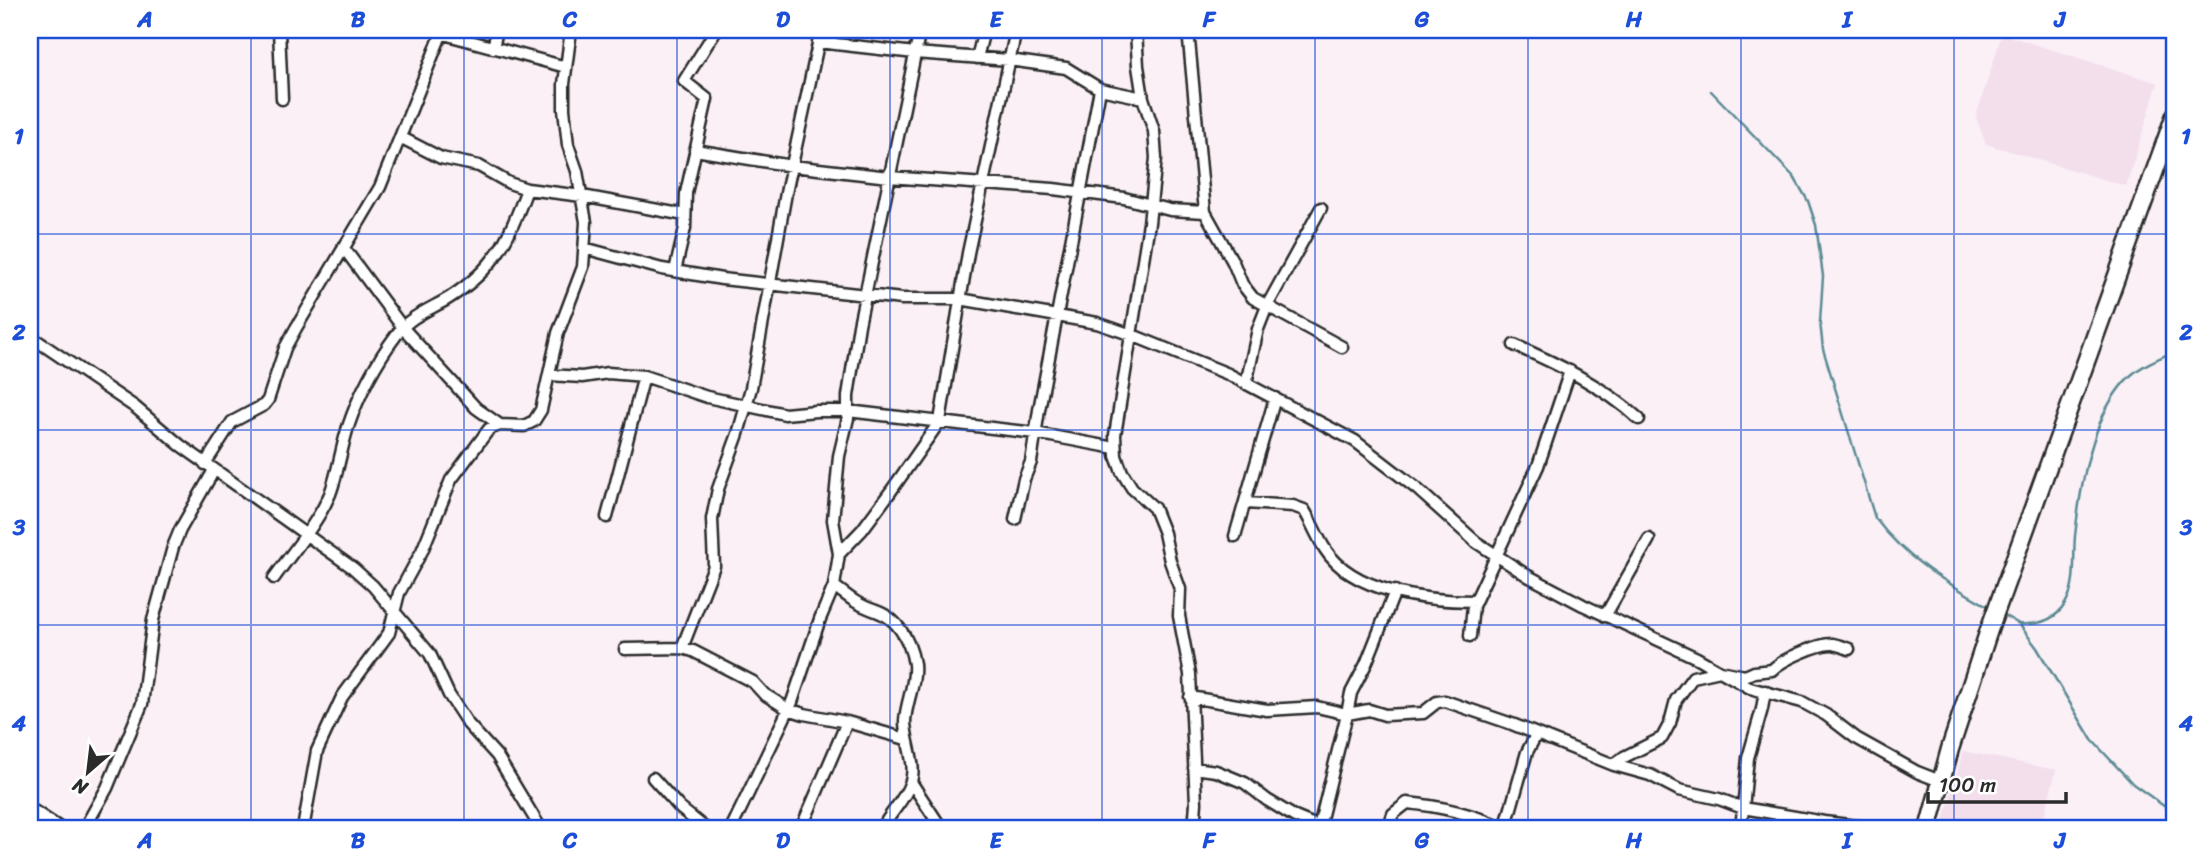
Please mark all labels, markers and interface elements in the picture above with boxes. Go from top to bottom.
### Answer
text: A [136,0,153,40]
text: B [351,0,366,40]
text: C [562,0,578,40]
text: D [776,0,791,40]
text: E [990,0,1005,40]
text: F [1202,0,1217,40]
text: G [1414,0,1430,40]
text: H [1625,0,1643,40]
text: I [1841,0,1853,40]
text: J [2053,0,2067,40]
text: 1 [14,116,24,157]
text: 1 [2181,116,2191,157]
text: 2 [11,312,26,353]
text: 2 [2178,312,2193,353]
text: 3 [12,507,26,548]
text: 3 [2179,507,2193,548]
text: 4 [11,703,27,744]
text: 4 [2178,703,2194,744]
north arrow [52,736,122,806]
scale bar [1928,761,2067,805]
text: 100 m [1939,766,1996,804]
text: N [66,769,95,805]
text: A [136,820,153,859]
text: B [351,820,366,859]
text: C [562,820,578,859]
text: D [776,820,791,859]
text: E [990,820,1005,859]
text: F [1202,820,1217,859]
text: G [1414,820,1430,859]
text: H [1625,820,1643,859]
text: I [1841,820,1853,859]
text: J [2053,820,2067,859]

